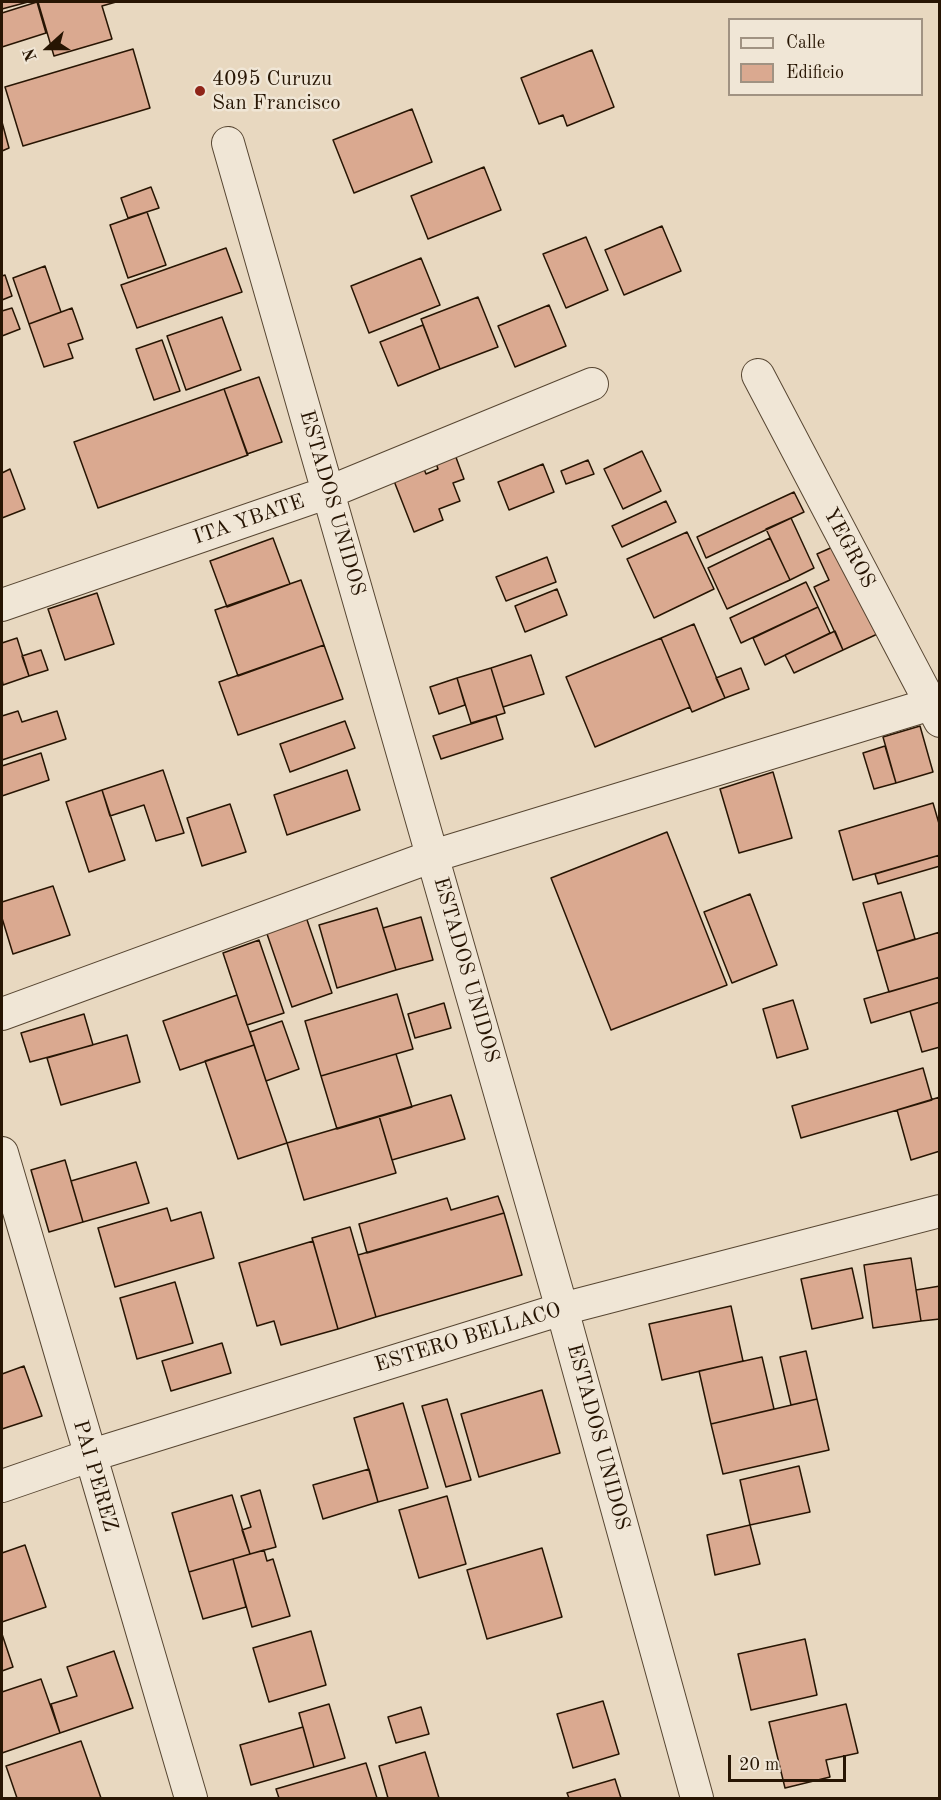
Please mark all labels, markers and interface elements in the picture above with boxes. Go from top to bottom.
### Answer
north arrow [18,18,78,78]
legend [728,18,923,96]
text: Calle [786,34,825,52]
text: N [22,46,41,63]
text: Edificio [786,64,844,82]
place label: 4095 Curuzu San Francisco [212,66,341,116]
marker: 4095 Curuzu San Francisco [193,84,207,98]
street label: ESTADOS UNIDOS [293,407,371,599]
street label: ITA YBATE [190,489,308,551]
street label: YEGROS [817,503,881,593]
street label: ESTADOS UNIDOS [427,874,505,1066]
street label: ESTERO BELLACO [372,1298,564,1378]
street label: ESTADOS UNIDOS [561,1341,635,1533]
street label: PAI PEREZ [67,1417,123,1535]
scale bar [731,1743,850,1781]
text: 20 m [739,1756,779,1774]

